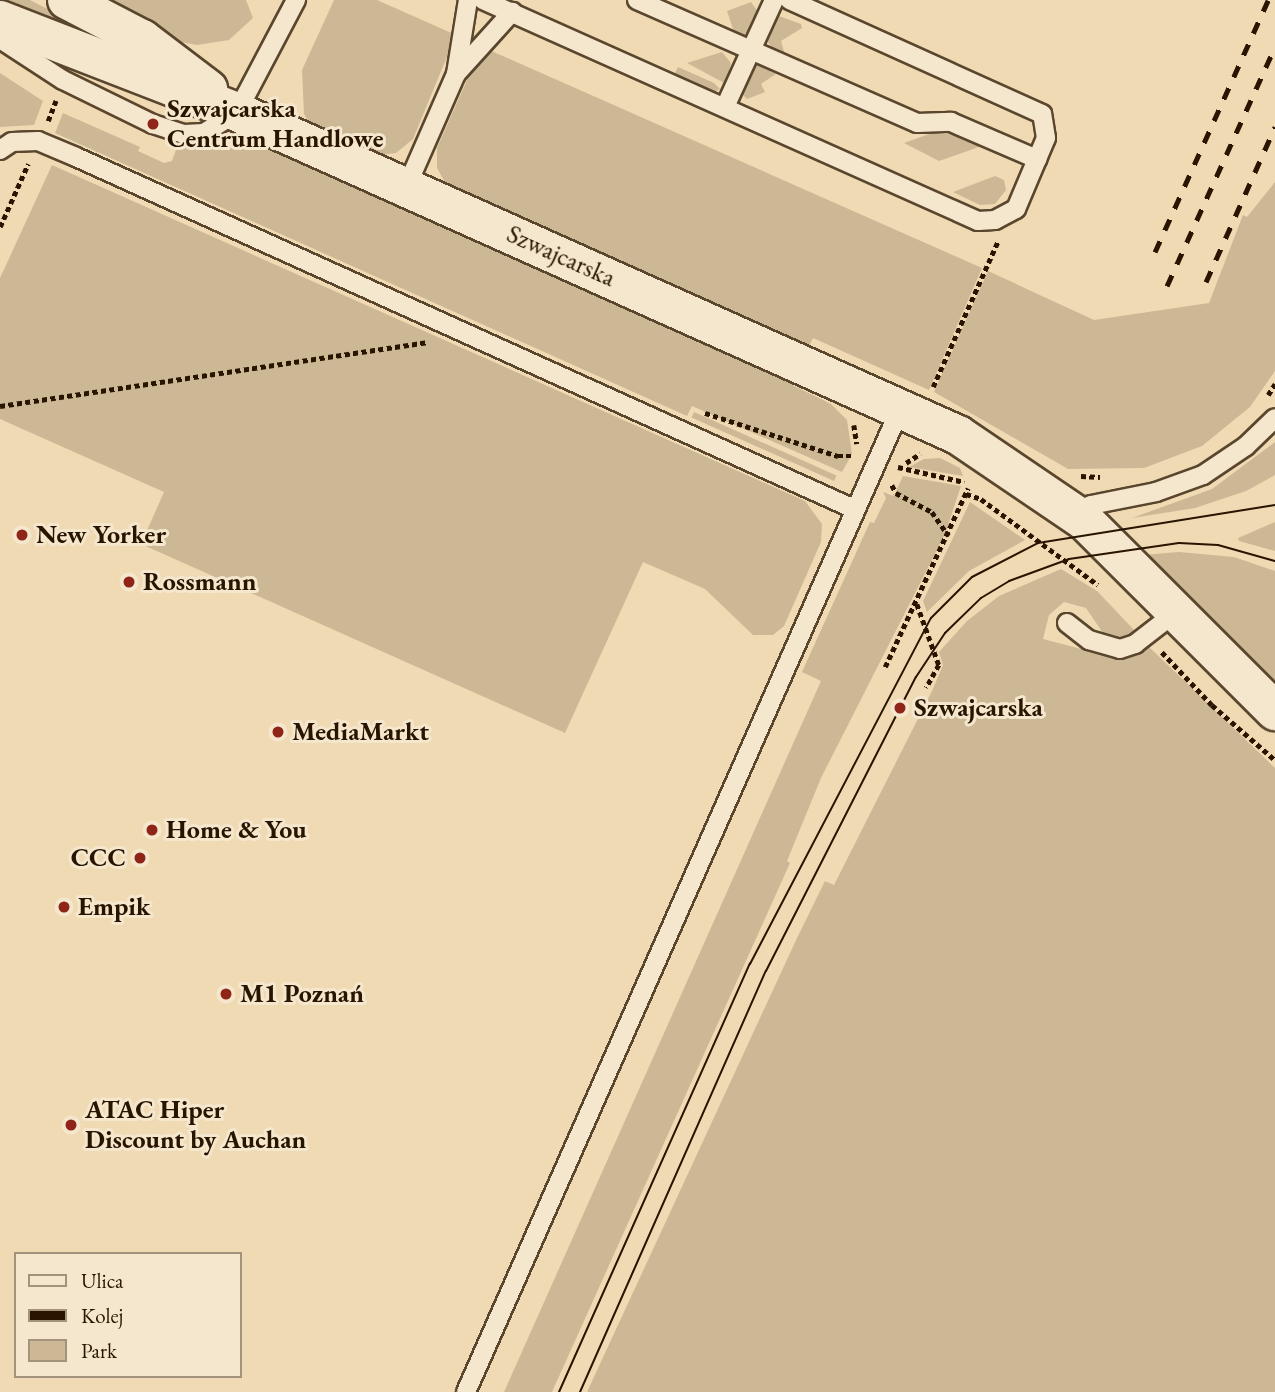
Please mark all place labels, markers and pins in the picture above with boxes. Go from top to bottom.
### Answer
place label: Szwajcarska Centrum Handlowe [167,93,383,154]
marker: Szwajcarska Centrum Handlowe [145,116,161,132]
place label: New Yorker [36,519,166,551]
marker: New Yorker [14,527,30,543]
place label: Rossmann [143,566,256,598]
marker: Rossmann [121,574,137,590]
place label: Szwajcarska [914,692,1043,724]
marker: Szwajcarska [892,700,908,716]
place label: MediaMarkt [292,716,429,748]
marker: MediaMarkt [270,724,286,740]
place label: Home & You [166,814,307,846]
marker: Home & You [144,822,160,838]
place label: CCC [71,842,126,874]
marker: CCC [132,850,148,866]
place label: Empik [78,891,150,923]
marker: Empik [56,899,72,915]
place label: M1 Poznań [240,978,364,1010]
marker: M1 Poznań [218,986,234,1002]
place label: ATAC Hiper Discount by Auchan [85,1094,306,1156]
marker: ATAC Hiper Discount by Auchan [63,1117,79,1133]

